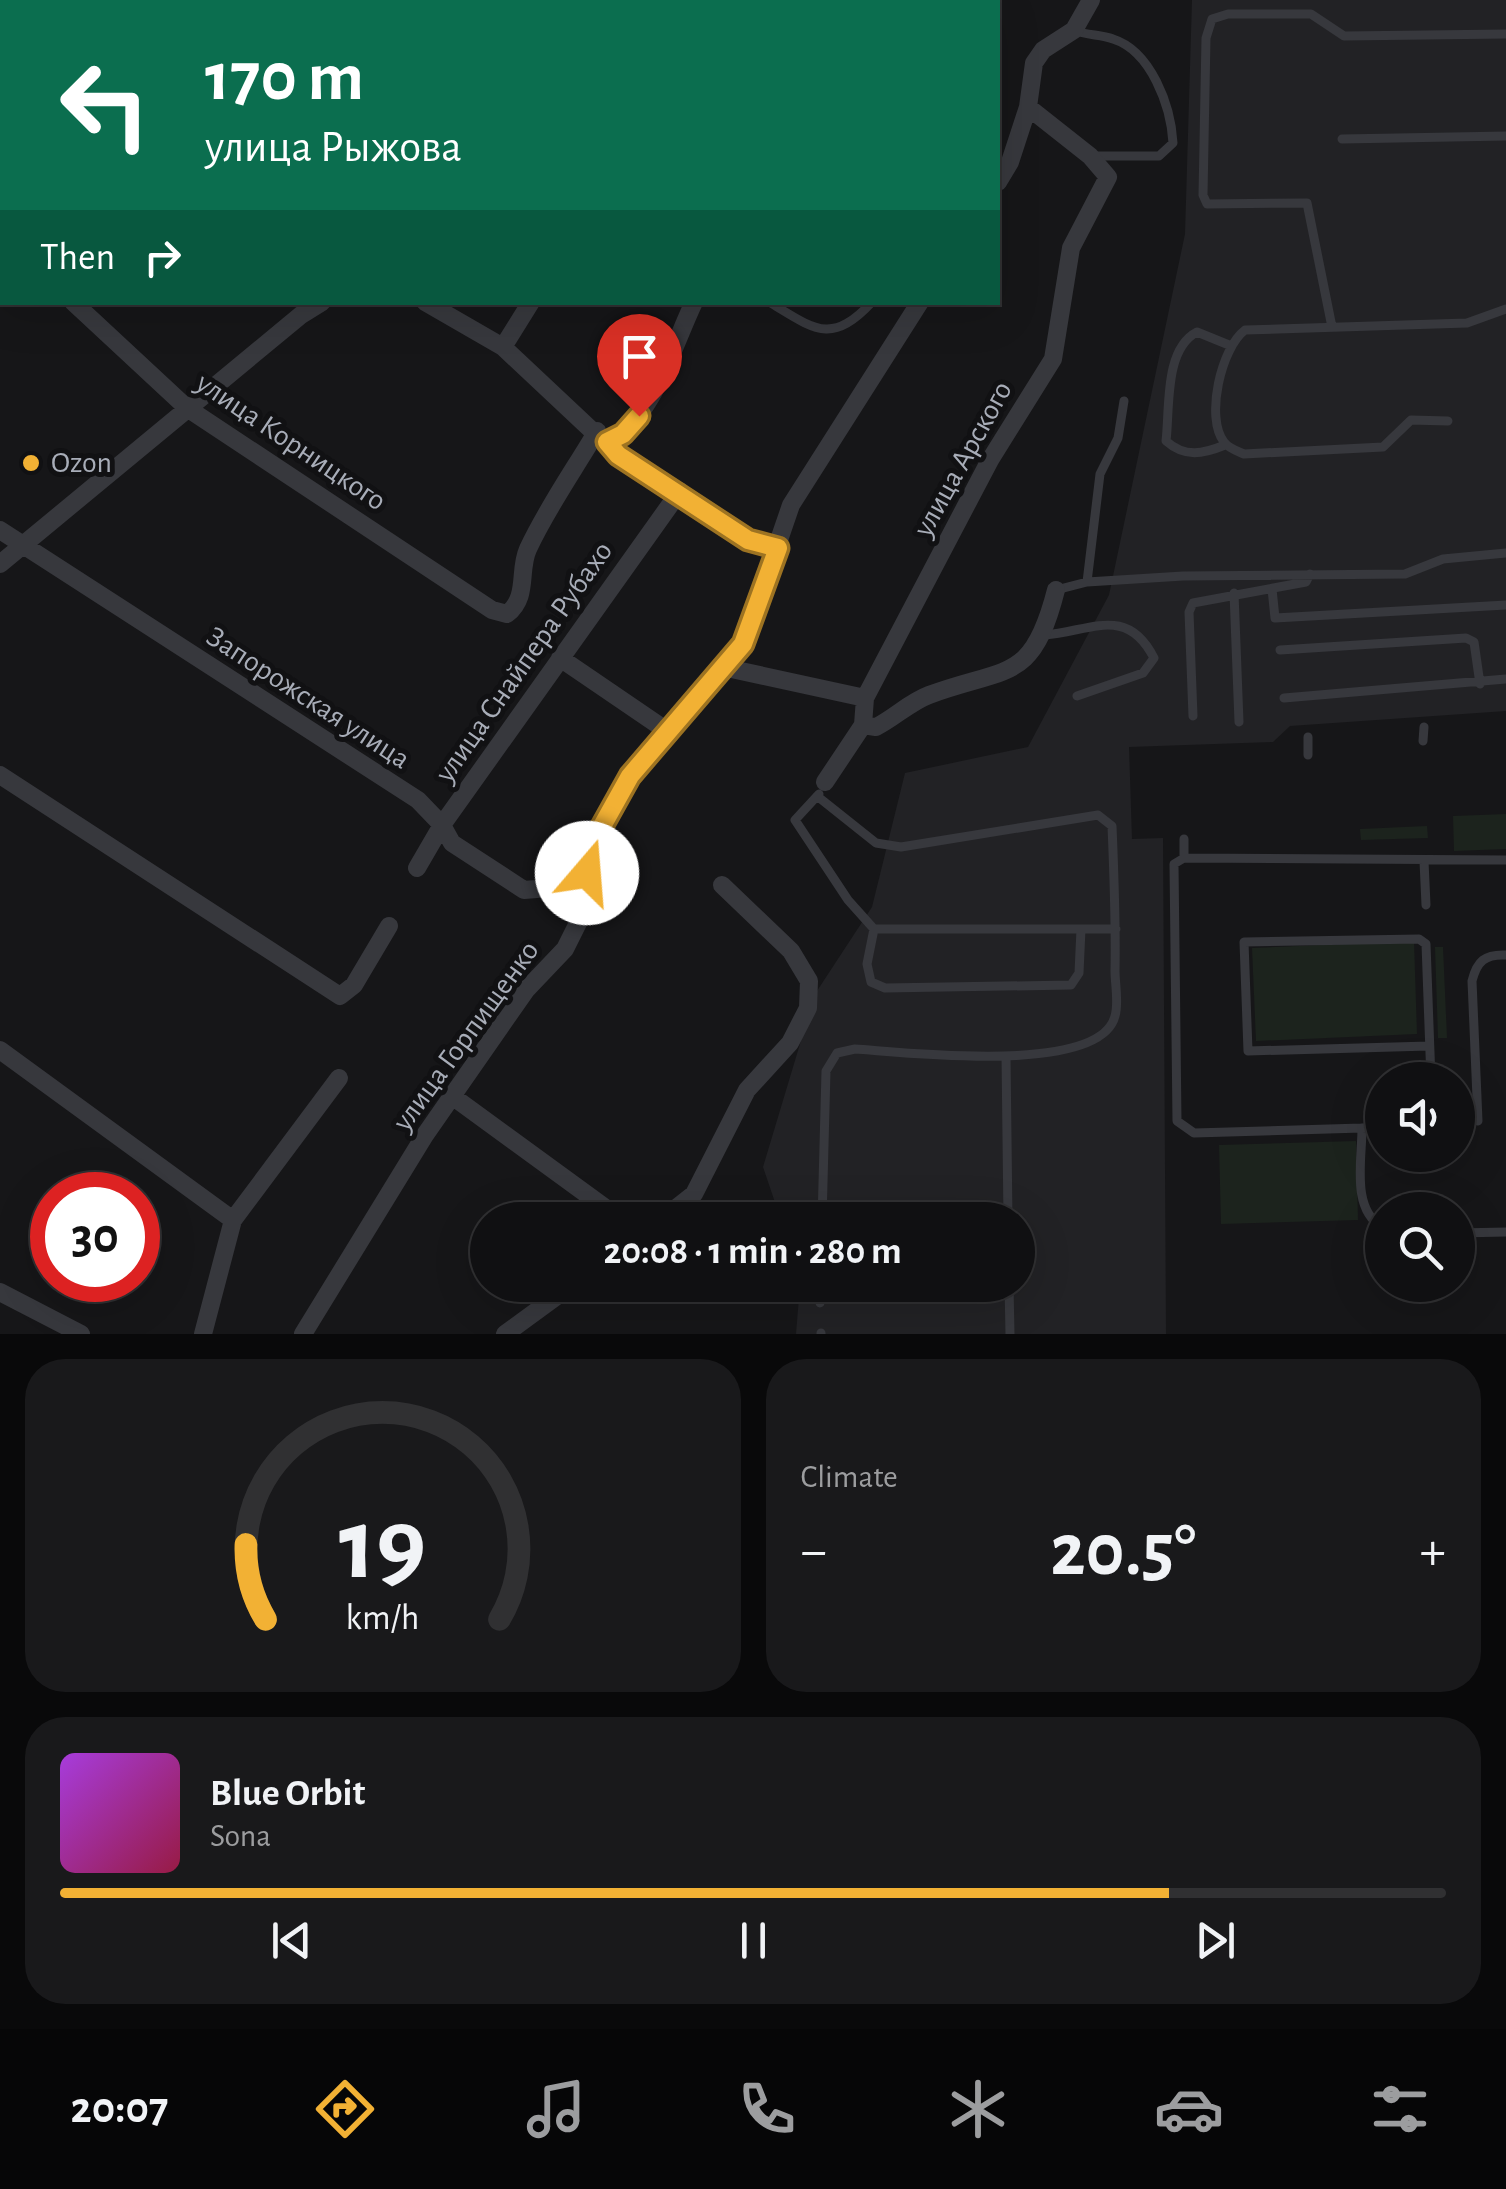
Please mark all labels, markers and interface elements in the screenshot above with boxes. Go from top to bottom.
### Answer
icon: left [40,40,170,170]
text: 170 m [205,43,364,113]
text: улица Рыжова [205,125,462,170]
icon: right [135,230,190,285]
text: Then [40,239,115,277]
pin [597,314,682,417]
icon: arrive [612,329,667,384]
street label: улица Корницкого [190,367,391,516]
street label: улица Арского [908,376,1018,542]
place label: Ozon [51,448,112,478]
marker: Ozon [20,452,42,474]
street label: улица Снайпера Рубахо [429,536,618,789]
street label: Запорожская улица [201,621,415,775]
position arrow [535,821,639,925]
street label: улица Горпищенко [387,936,545,1137]
map controls [1365,1062,1475,1302]
button: sound [1365,1062,1475,1172]
speed limit sign: 30 [30,1172,160,1302]
button: search [1365,1192,1475,1302]
text: 20:08 · 1 min · 280 m [603,1233,902,1271]
text: Climate [801,1461,898,1493]
text: 19 [339,1494,427,1598]
text: 20.5° [1050,1514,1196,1589]
text: − [801,1524,827,1579]
text: + [1420,1524,1446,1579]
text: km/h [346,1600,420,1636]
text: Blue Orbit [210,1775,365,1813]
text: Sona [210,1820,271,1852]
icon: previous [264,1913,319,1968]
icon: pause [726,1913,781,1968]
icon: next [1188,1913,1243,1968]
icon: directions [310,2074,380,2144]
icon: music [521,2074,591,2144]
icon: phone [732,2074,802,2144]
icon: climate [943,2074,1013,2144]
icon: car [1154,2074,1224,2144]
icon: filters [1365,2074,1435,2144]
text: 20:07 [71,2086,168,2131]

